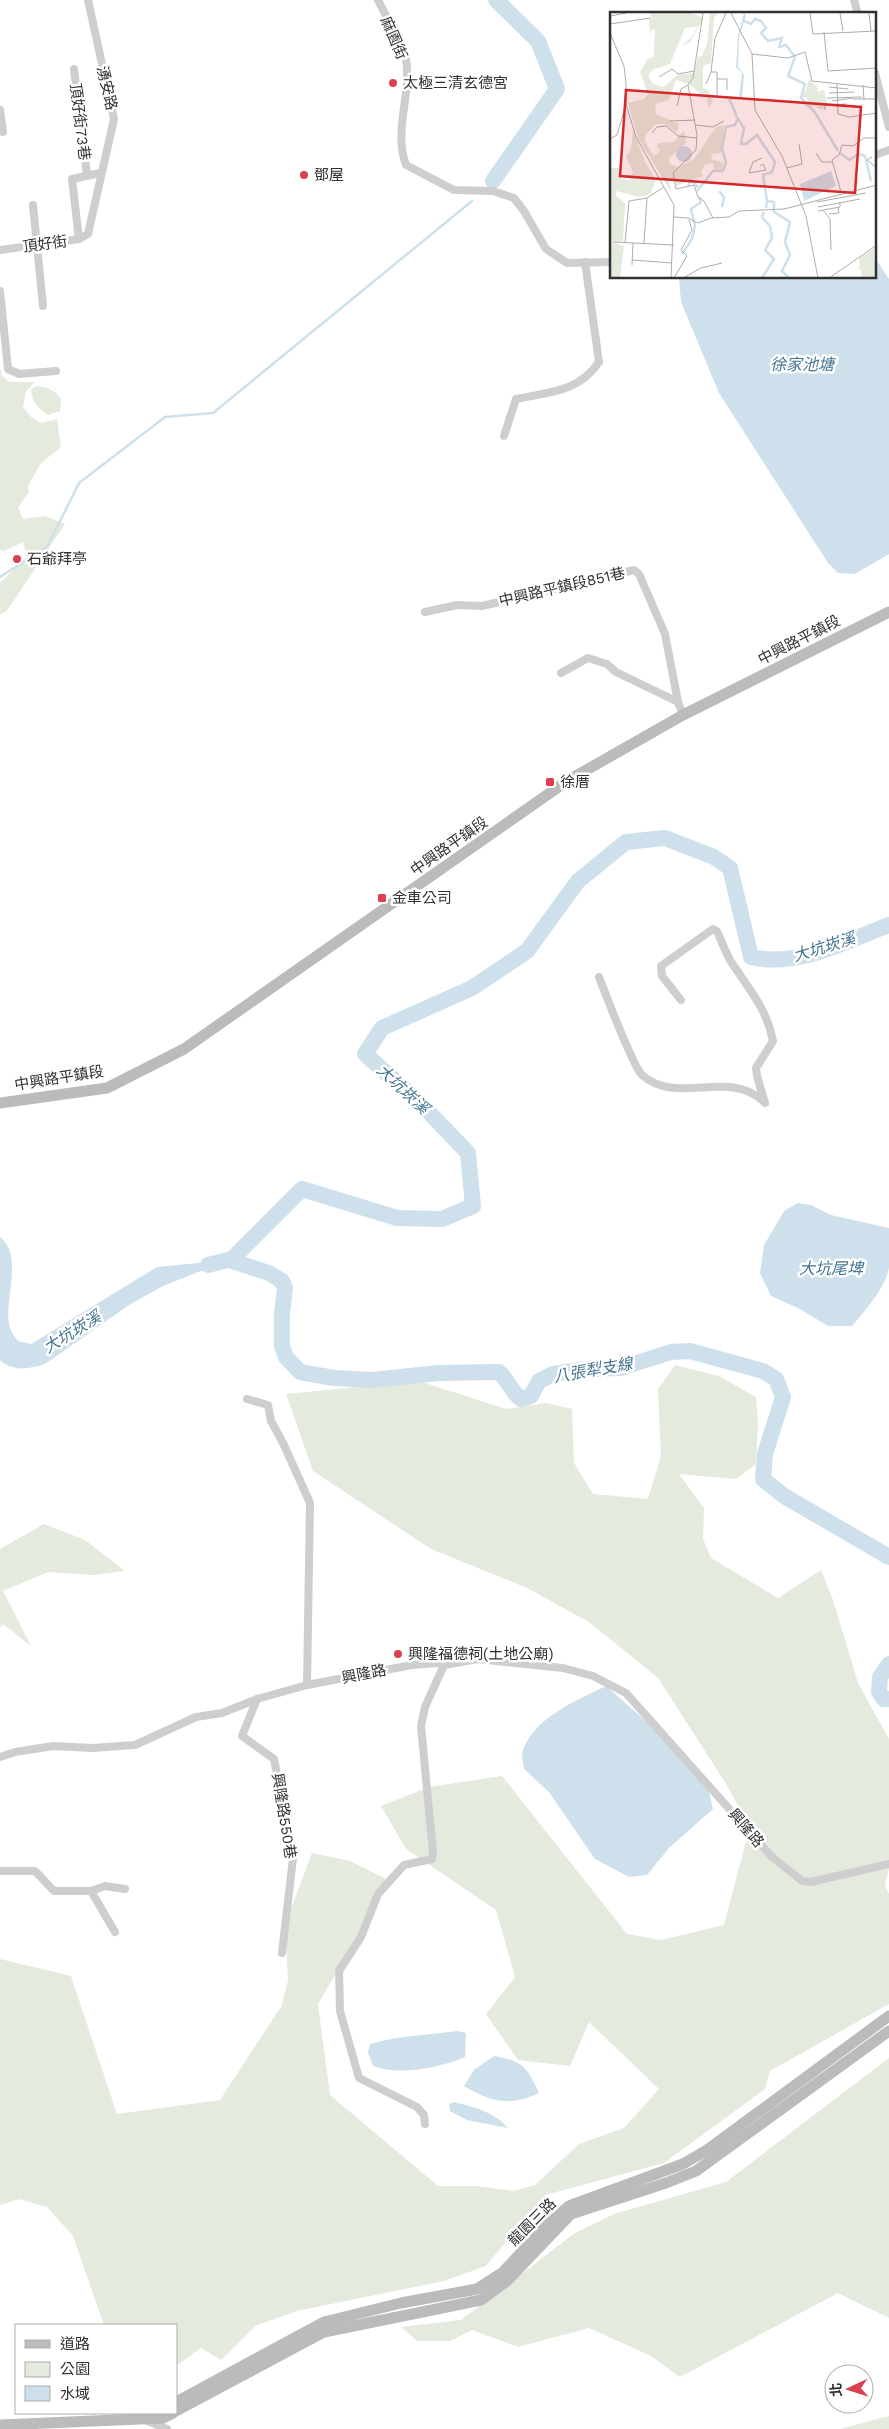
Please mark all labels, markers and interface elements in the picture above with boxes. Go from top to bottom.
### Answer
inset map [610,12,876,279]
street label: 麻園街 [377,14,411,62]
street label: 湧安路 [93,64,121,112]
place label: 太極三清玄德宮 [403,74,508,92]
marker: 太極三清玄德宮 [387,77,399,89]
street label: 頂好街73巷 [66,83,94,161]
place label: 鄧屋 [314,166,344,184]
marker: 鄧屋 [298,169,310,181]
street label: 頂好街 [21,232,69,256]
water label: 徐家池塘 [770,355,837,374]
place label: 石爺拜亭 [27,550,87,568]
marker: 石爺拜亭 [11,553,23,565]
street label: 中興路平鎮段851巷 [497,564,627,610]
street label: 中興路平鎮段 [755,612,843,668]
place label: 徐厝 [560,773,590,791]
marker: 徐厝 [544,776,556,788]
street label: 中興路平鎮段 [407,813,491,879]
place label: 金車公司 [392,889,452,907]
marker: 金車公司 [376,892,388,904]
water label: 大坑崁溪 [791,928,859,965]
water label: 大坑崁溪 [373,1060,434,1119]
street label: 中興路平鎮段 [13,1062,105,1094]
water label: 大坑尾埤 [799,1259,865,1278]
water label: 大坑崁溪 [40,1306,106,1357]
water label: 八張犁支線 [552,1353,636,1386]
place label: 興隆福德祠(土地公廟) [408,1645,554,1663]
marker: 興隆福德祠(土地公廟) [392,1648,404,1660]
street label: 興隆路 [340,1661,388,1687]
street label: 興隆路550巷 [268,1772,300,1860]
street label: 興隆路 [724,1805,768,1851]
street label: 龍園三路 [504,2194,560,2250]
legend [15,2324,178,2414]
text: 道路 [60,2335,90,2353]
text: 公園 [60,2360,90,2378]
north arrow [824,2364,874,2414]
text: 北 [828,2382,845,2397]
text: 水域 [60,2385,90,2403]

